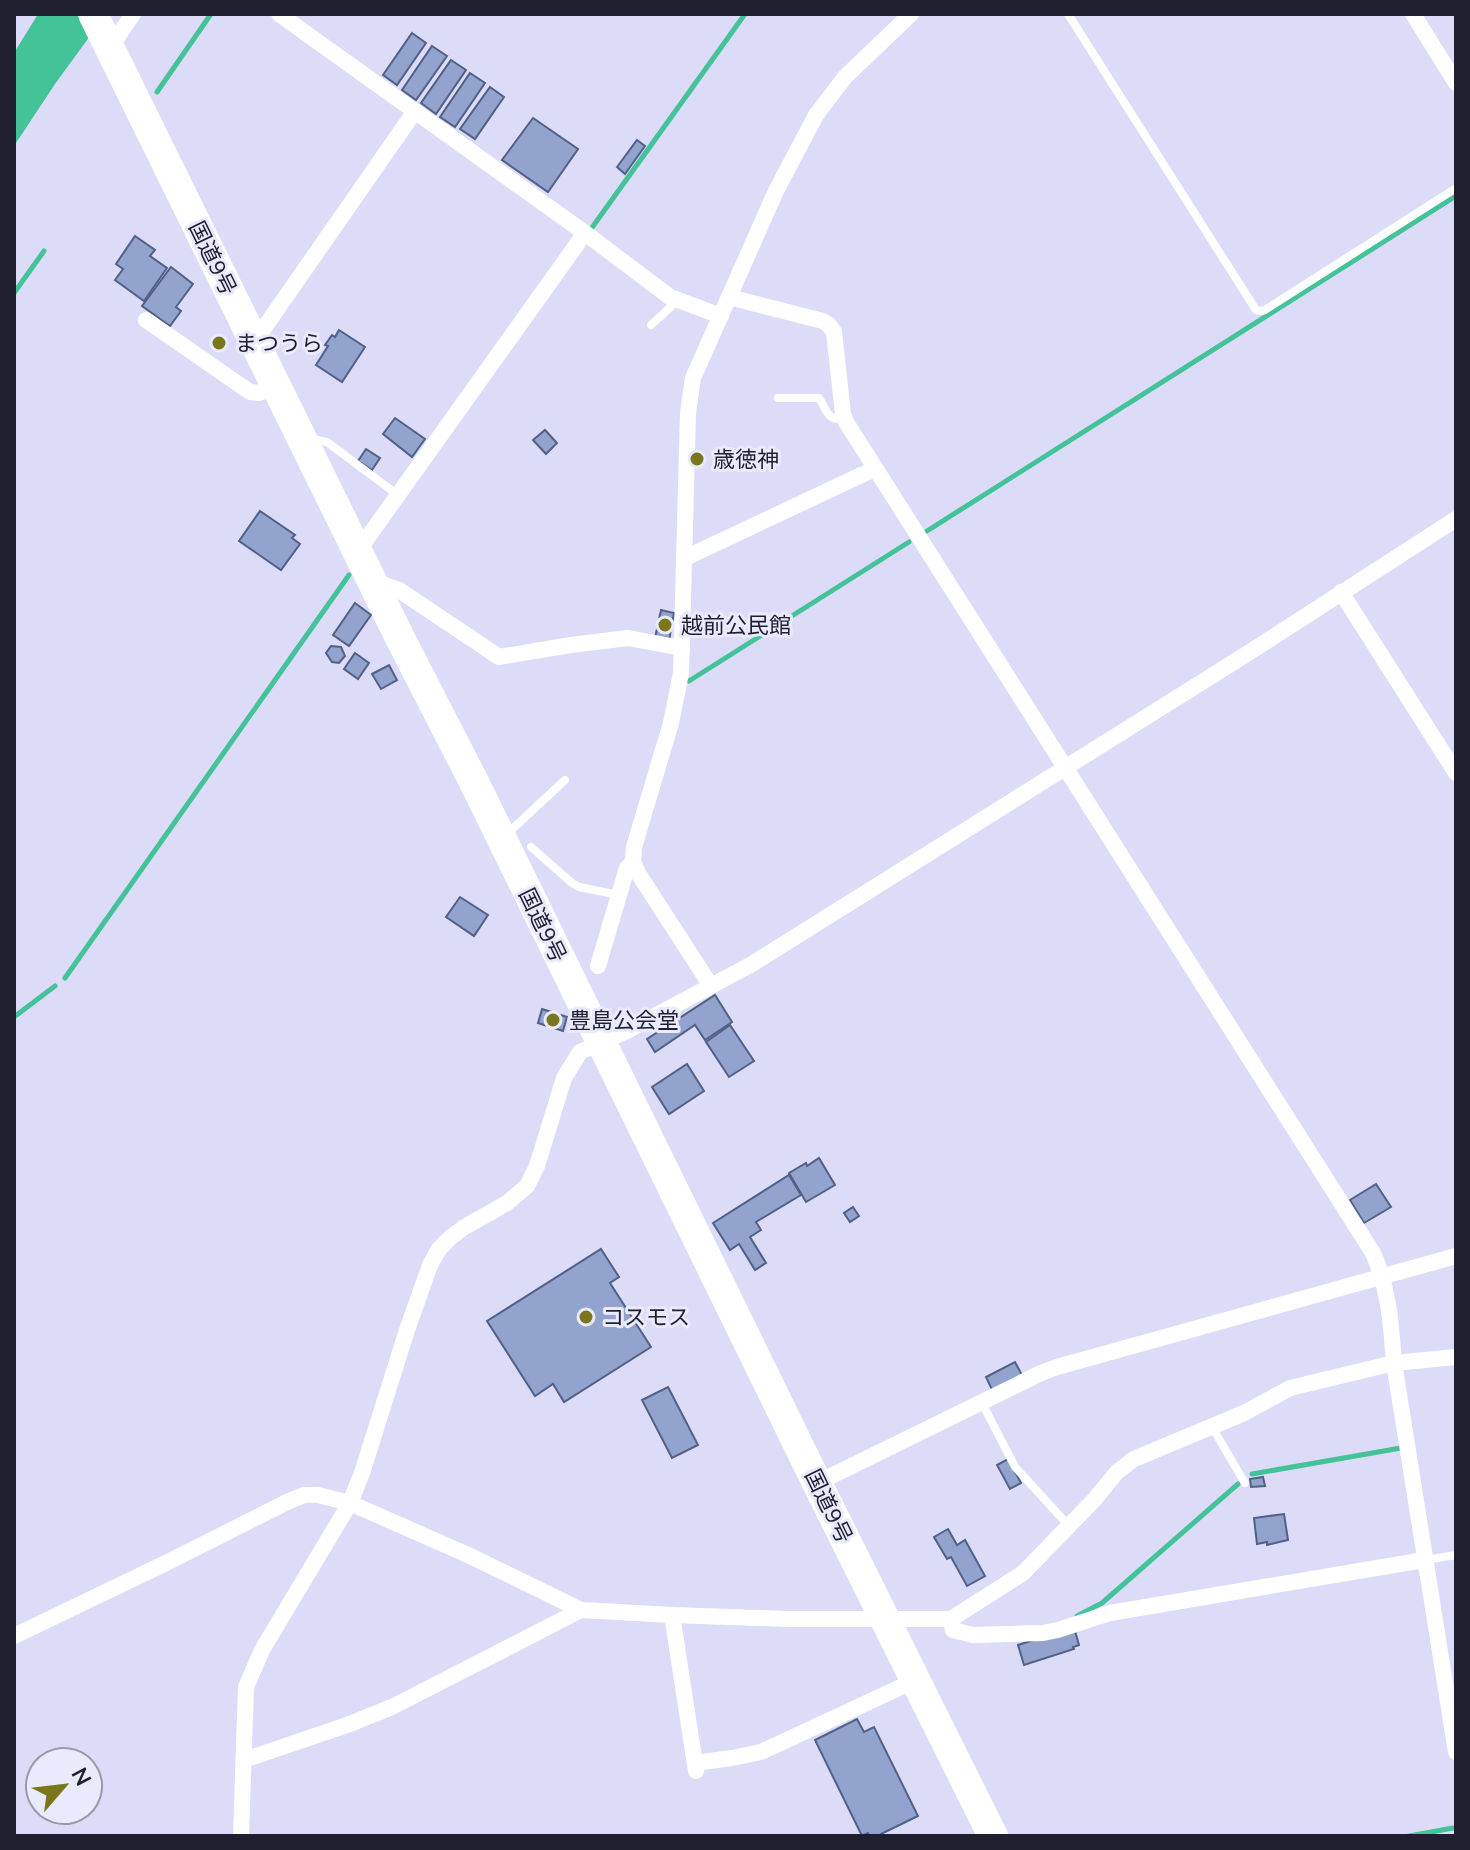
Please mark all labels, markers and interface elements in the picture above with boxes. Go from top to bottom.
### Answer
street label: 国道9号 [181,216,243,301]
place label: まつうら [235,329,323,359]
marker: まつうら [210,334,228,352]
place label: 歳徳神 [713,445,779,475]
marker: 歳徳神 [688,450,706,468]
place label: 越前公民館 [681,611,791,641]
marker: 越前公民館 [656,616,674,634]
street label: 国道9号 [511,883,573,968]
place label: 豊島公会堂 [569,1006,679,1036]
marker: 豊島公会堂 [544,1011,562,1029]
place label: コスモス [602,1303,690,1333]
marker: コスモス [577,1308,595,1326]
street label: 国道9号 [797,1464,859,1549]
north arrow [24,1746,104,1826]
text: N [64,1763,98,1791]

